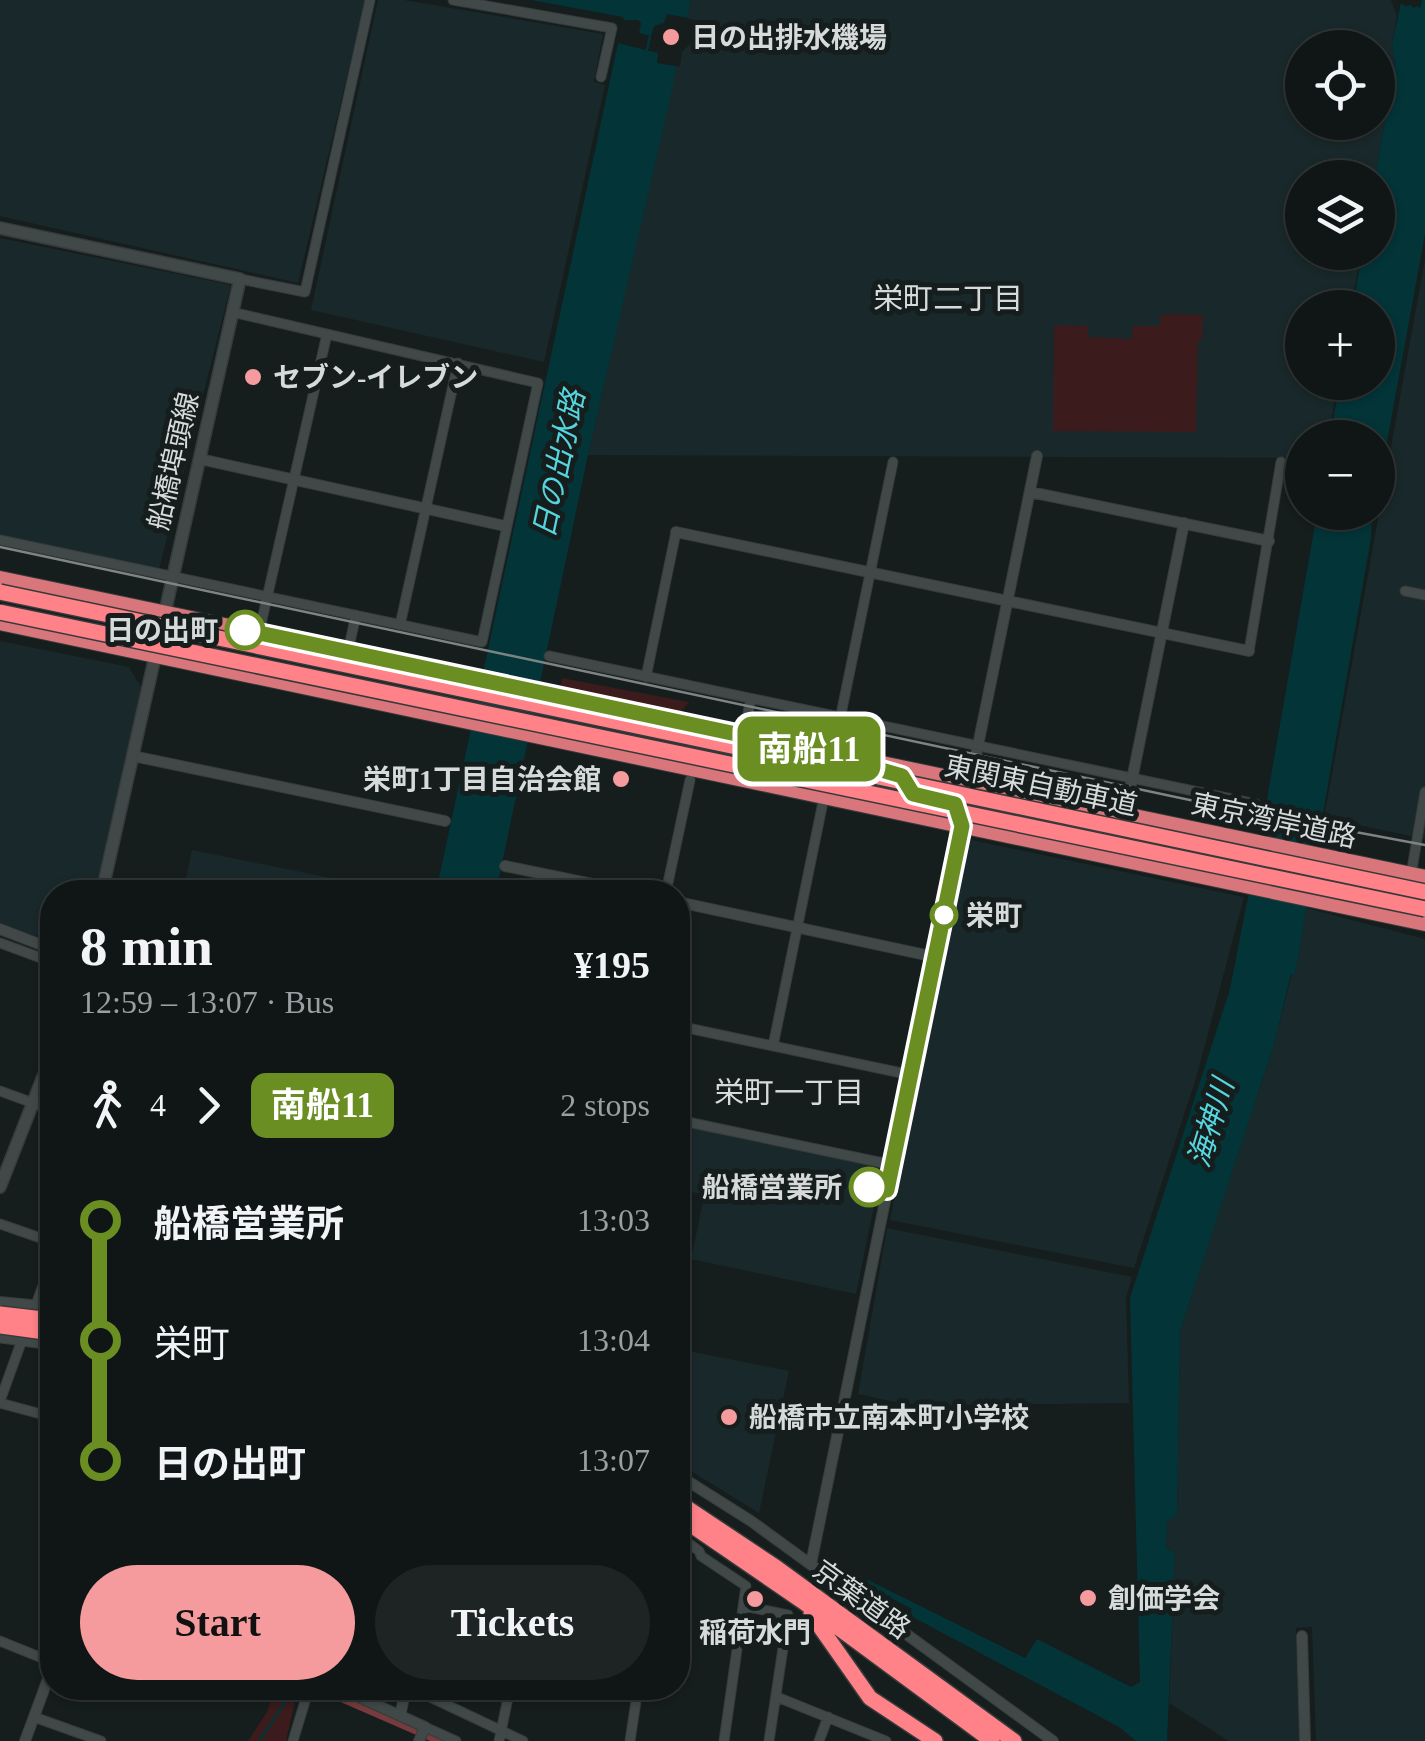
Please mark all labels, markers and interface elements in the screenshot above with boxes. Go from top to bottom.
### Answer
place label: 日の出排水機場 [691,22,887,53]
marker: 日の出排水機場 [660,26,682,48]
map controls [1285,30,1395,530]
button: locate [1285,30,1395,140]
button: layers [1285,160,1395,270]
district label: 栄町二丁目 [873,282,1023,315]
button: + [1285,290,1395,400]
place label: セブン-イレブン [273,362,478,393]
marker: セブン-イレブン [242,366,264,388]
water label: 日の出水路 [527,384,591,541]
street label: 船橋埠頭線 [143,389,204,533]
button: − [1285,420,1395,530]
marker: 日の出町 [226,611,264,649]
place label: 日の出町 [106,615,218,646]
line badge: 南船11 [739,716,879,782]
text: 南船11 [757,730,861,769]
street label: 東関東自動車道 [942,750,1140,821]
place label: 栄町1丁目自治会館 [363,764,601,795]
marker: 栄町1丁目自治会館 [610,768,632,790]
street label: 東京湾岸道路 [1189,788,1359,853]
place label: 栄町 [966,900,1022,931]
marker: 栄町 [931,902,957,928]
text: 8 min [80,916,213,977]
text: ¥195 [574,944,650,986]
text: 12:59 – 13:07 · Bus [80,984,334,1020]
water label: 海神川 [1182,1072,1240,1171]
district label: 栄町一丁目 [714,1076,864,1109]
icon: walk [80,1078,135,1133]
icon: forward [181,1078,236,1133]
text: 南船11 [271,1086,374,1125]
text: 4 [150,1087,166,1123]
text: 2 stops [560,1087,650,1123]
marker: 船橋営業所 [850,1168,888,1206]
place label: 船橋営業所 [702,1172,842,1203]
text: 13:03 [577,1202,650,1238]
text: 船橋営業所 [154,1203,344,1245]
text: 13:04 [577,1322,650,1358]
text: 栄町 [154,1323,230,1365]
place label: 船橋市立南本町小学校 [749,1402,1029,1433]
marker: 船橋市立南本町小学校 [718,1406,740,1428]
text: 13:07 [577,1442,650,1478]
text: 日の出町 [154,1443,306,1485]
street label: 京葉道路 [807,1554,916,1645]
button: Start [80,1565,355,1680]
button: Tickets [375,1565,650,1680]
place label: 創価学会 [1108,1583,1220,1614]
marker: 創価学会 [1077,1587,1099,1609]
marker: 稲荷水門 [744,1588,766,1610]
place label: 稲荷水門 [699,1617,811,1648]

